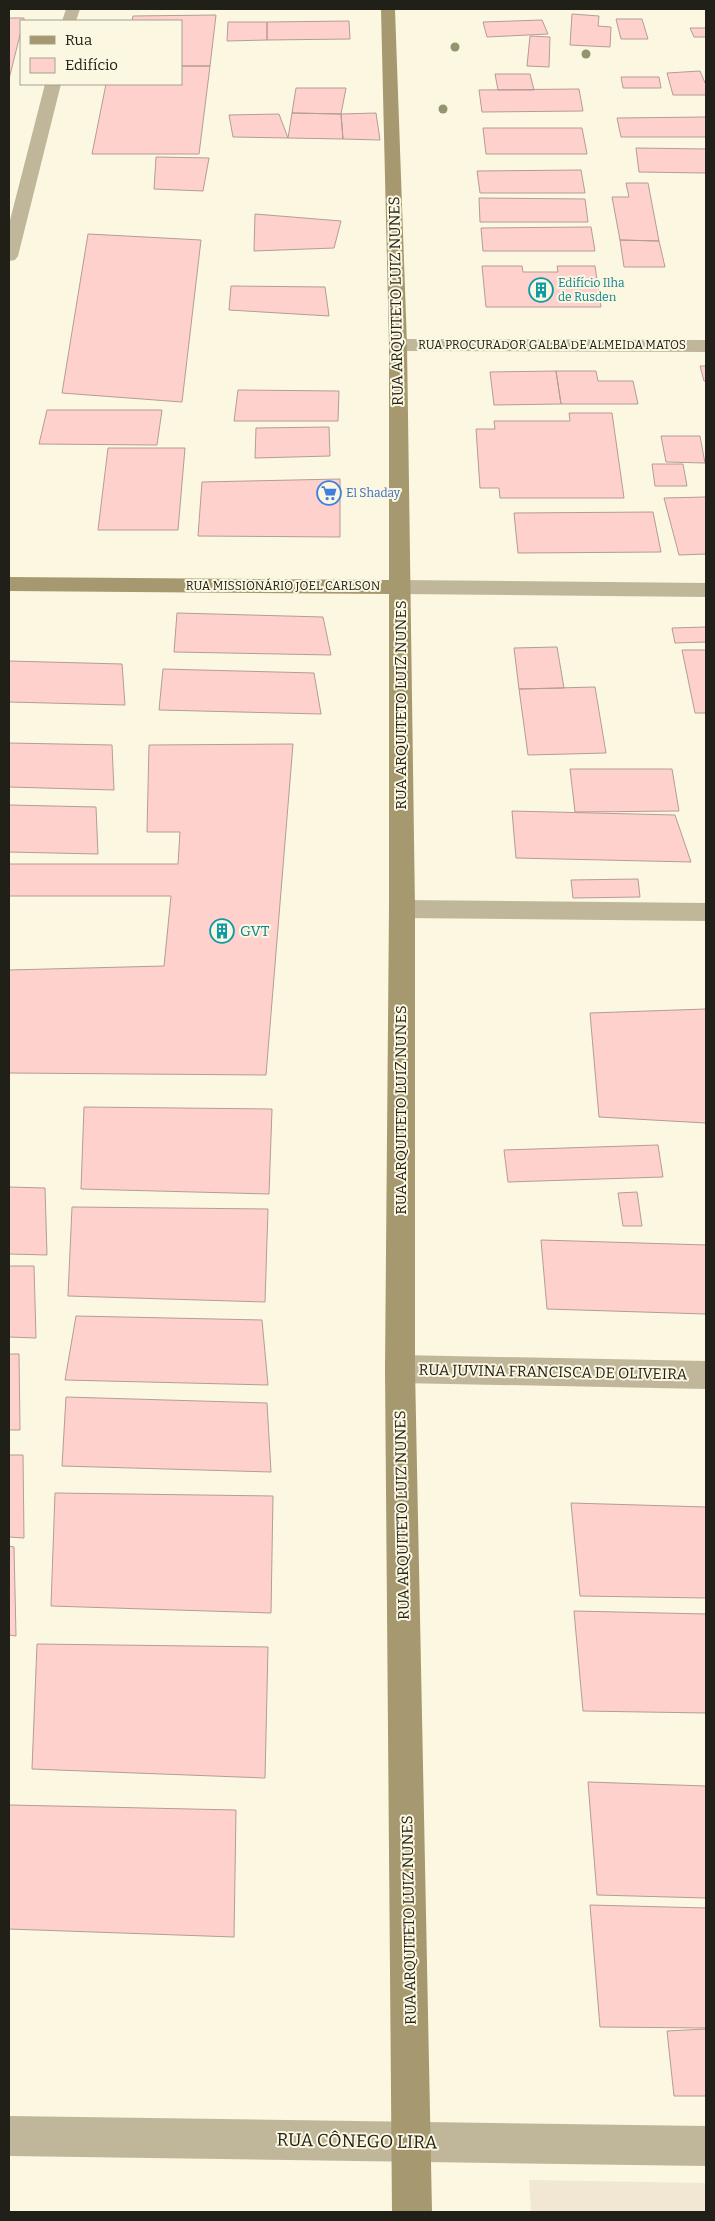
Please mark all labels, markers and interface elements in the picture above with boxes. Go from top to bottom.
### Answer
legend [20,20,182,85]
text: Rua [65,31,92,49]
text: Edifício [65,56,118,74]
street label: RUA ARQUITETO LUIZ NUNES [385,196,407,406]
place label: Edifício Ilha de Rusden [558,276,625,304]
building icon: Edifício Ilha de Rusden [528,277,554,303]
street label: RUA PROCURADOR GALBA DE ALMEIDA MATOS [418,338,686,352]
supermarket icon: El Shaday [316,480,342,506]
place label: El Shaday [346,486,401,500]
street label: RUA MISSIONÁRIO JOEL CARLSON [186,578,381,593]
street label: RUA ARQUITETO LUIZ NUNES [392,600,410,810]
building icon: GVT [209,918,235,944]
place label: GVT [240,922,270,940]
street label: RUA ARQUITETO LUIZ NUNES [392,1005,410,1215]
street label: RUA JUVINA FRANCISCA DE OLIVEIRA [419,1361,688,1383]
street label: RUA ARQUITETO LUIZ NUNES [391,1410,413,1620]
street label: RUA ARQUITETO LUIZ NUNES [398,1815,420,2025]
street label: RUA CÔNEGO LIRA [276,2129,438,2153]

